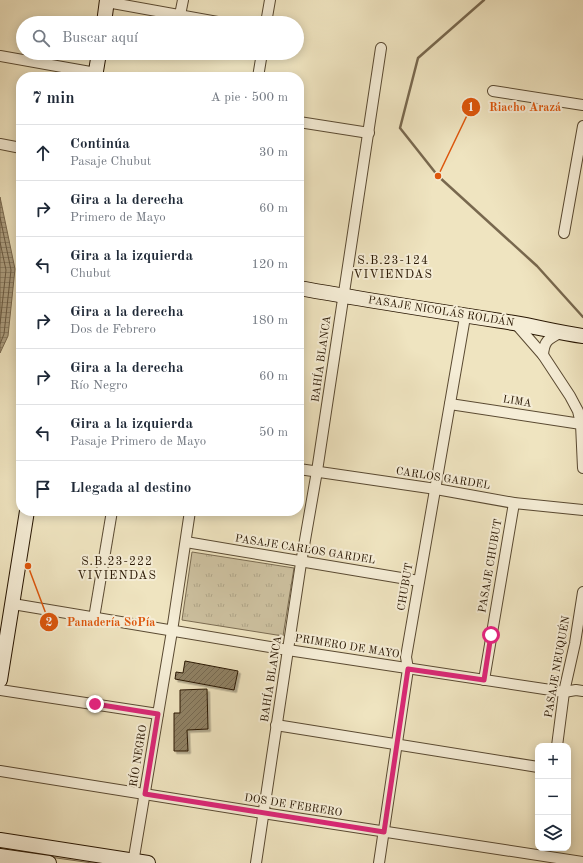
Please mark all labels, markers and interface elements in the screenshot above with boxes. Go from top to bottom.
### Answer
search box [16,16,304,60]
icon: search [30,27,52,49]
text: Buscar aquí [62,31,138,46]
text: 7 min [32,90,75,107]
text: A pie · 500 m [211,91,288,104]
callout: Riacho Arazá [461,95,569,119]
text: 1 [468,102,474,114]
text: Riacho Arazá [489,102,561,114]
text: Continúa [70,137,130,152]
icon: ahead [32,142,54,164]
text: 30 m [259,146,288,159]
text: Pasaje Chubut [70,155,151,168]
text: Gira a la derecha [70,193,184,208]
icon: right [32,198,54,220]
text: 60 m [259,202,288,215]
text: Primero de Mayo [70,211,166,224]
text: Gira a la izquierda [70,249,193,264]
icon: left [32,254,54,276]
district label: S.B.23-124 VIVIENDAS [353,255,433,281]
text: 120 m [251,258,288,271]
text: Chubut [70,267,111,280]
street label: PASAJE NICOLÁS ROLDÁN [367,293,516,329]
text: Gira a la derecha [70,305,184,320]
icon: right [32,310,54,332]
text: 180 m [251,314,288,327]
street label: BAHÍA BLANCA [309,314,334,403]
text: Dos de Febrero [70,323,156,336]
text: Gira a la derecha [70,361,184,376]
icon: right [32,366,54,388]
text: 60 m [259,370,288,383]
text: Río Negro [70,379,128,392]
street label: LIMA [502,394,533,410]
text: Gira a la izquierda [70,417,193,432]
icon: left [32,422,54,444]
text: 50 m [259,426,288,439]
text: Pasaje Primero de Mayo [70,435,206,448]
street label: CARLOS GARDEL [395,466,491,492]
icon: arrive [32,478,54,500]
text: Llegada al destino [70,481,191,496]
street label: PASAJE CHUBUT [477,518,505,614]
street label: PASAJE CARLOS GARDEL [234,533,376,567]
district label: S.B.23-222 VIVIENDAS [77,556,157,582]
street label: CHUBUT [396,562,416,612]
callout: Panadería SoPía [39,610,164,634]
street label: PASAJE NEUQUÉN [542,614,572,719]
text: 2 [46,617,53,629]
text: Panadería SoPía [67,617,155,629]
route start [482,626,500,644]
street label: PRIMERO DE MAYO [294,633,400,661]
street label: BAHÍA BLANCA [258,634,284,723]
route end [86,695,104,713]
street label: RÍO NEGRO [127,724,149,788]
map controls [535,743,571,851]
button: + [535,743,571,779]
button: − [535,779,571,815]
street label: DOS DE FEBRERO [243,793,343,819]
button: layers [535,815,571,851]

